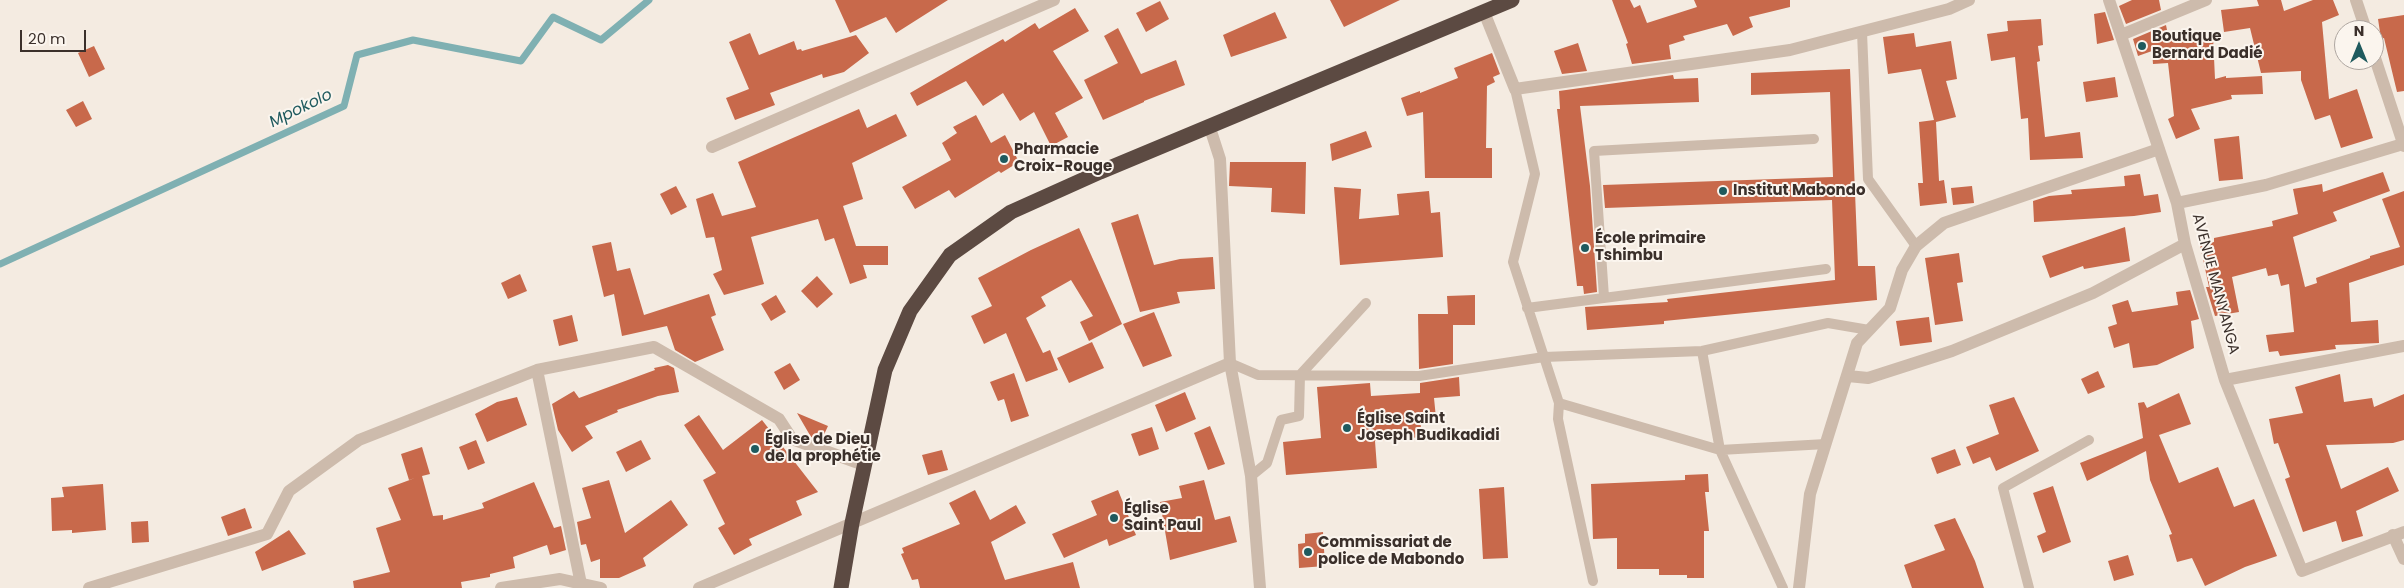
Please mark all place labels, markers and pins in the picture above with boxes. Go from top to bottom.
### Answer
place label: Boutique Bernard Dadié [2152,28,2263,63]
marker: Boutique Bernard Dadié [2136,40,2148,52]
place label: Pharmacie Croix-Rouge [1014,141,1112,176]
marker: Pharmacie Croix-Rouge [998,153,1010,165]
place label: Institut Mabondo [1733,182,1865,200]
marker: Institut Mabondo [1717,185,1729,197]
place label: École primaire Tshimbu [1595,230,1706,265]
marker: École primaire Tshimbu [1579,242,1591,254]
place label: Église Saint Joseph Budikadidi [1357,410,1500,445]
marker: Église Saint Joseph Budikadidi [1341,422,1353,434]
place label: Église de Dieu de la prophétie [765,431,881,466]
marker: Église de Dieu de la prophétie [749,443,761,455]
place label: Église Saint Paul [1124,500,1201,535]
marker: Église Saint Paul [1108,512,1120,524]
place label: Commissariat de police de Mabondo [1318,534,1464,569]
marker: Commissariat de police de Mabondo [1302,546,1314,558]

